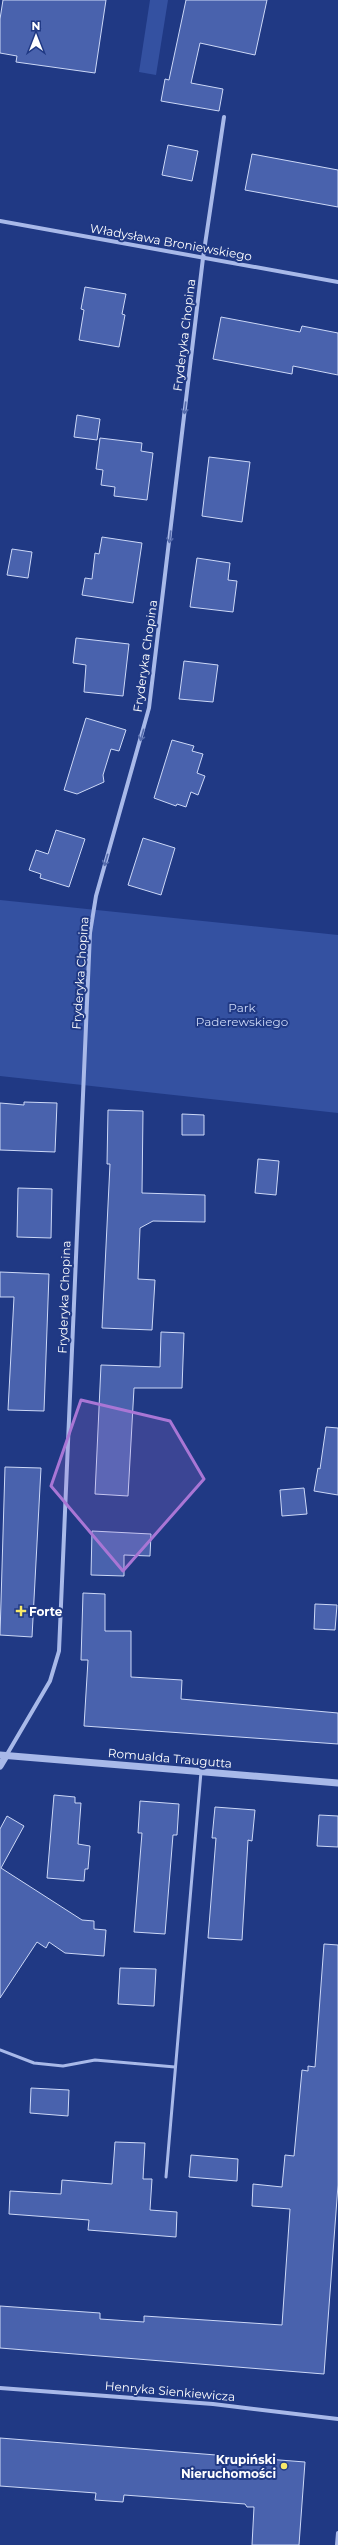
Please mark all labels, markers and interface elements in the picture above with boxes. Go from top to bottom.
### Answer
north arrow [16,16,56,56]
text: N [32,19,40,33]
street label: Władysława Broniewskiego [89,220,253,264]
street label: Fryderyka Chopina [170,278,198,392]
one-way arrow [181,401,189,414]
one-way arrow [166,530,174,543]
street label: Fryderyka Chopina [130,599,160,713]
one-way arrow [138,728,145,741]
one-way arrow [102,853,109,866]
street label: Fryderyka Chopina [69,916,91,1030]
park label: Park Paderewskiego [196,1000,288,1029]
street label: Fryderyka Chopina [55,1240,73,1354]
place label: Forte [29,1604,63,1619]
marker: Forte [16,1606,26,1616]
street label: Romualda Traugutta [107,1745,233,1771]
street label: Henryka Sienkiewicza [104,2378,236,2404]
place label: Krupiński Nieruchomości [181,2452,276,2481]
marker: Krupiński Nieruchomości [279,2461,289,2471]

